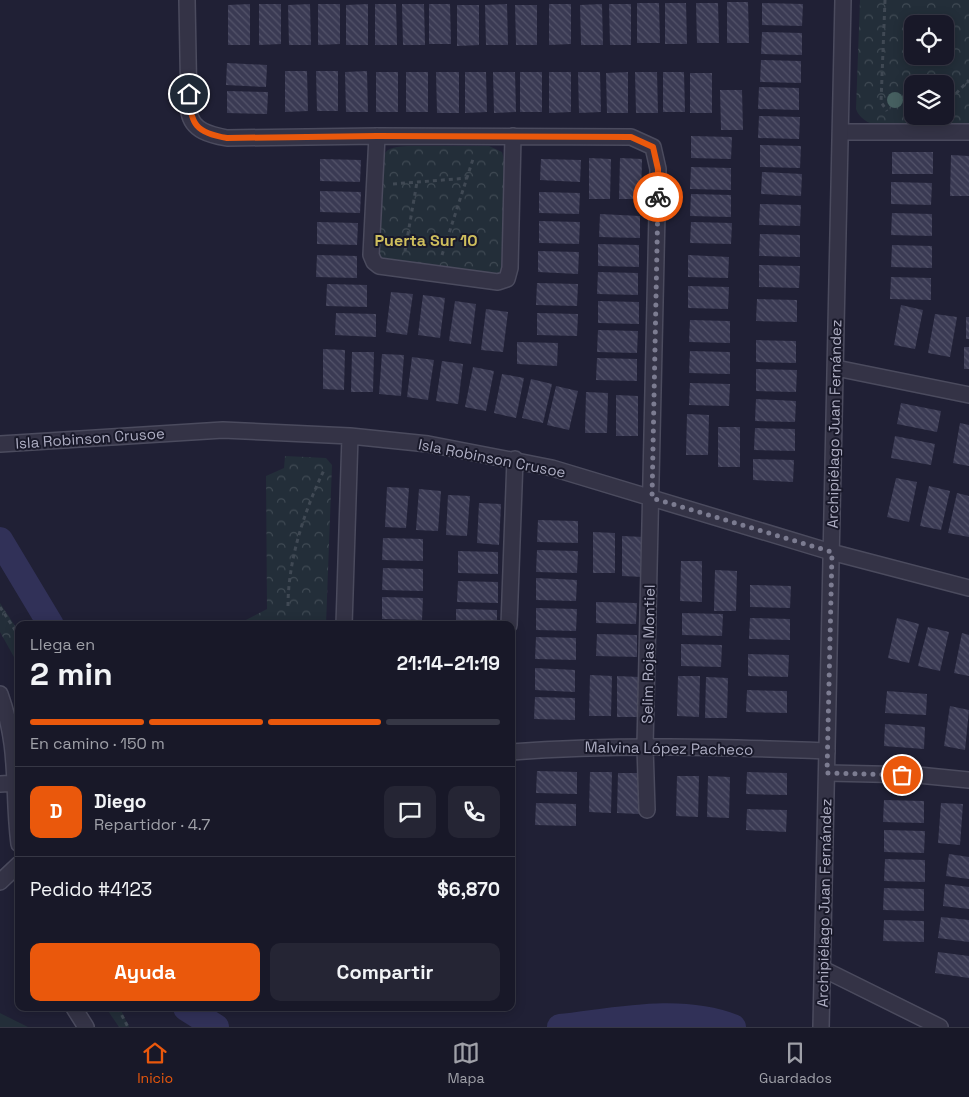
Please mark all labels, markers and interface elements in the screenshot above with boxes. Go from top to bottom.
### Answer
map controls [904,15,954,125]
button: locate [904,15,954,65]
pin [168,73,210,115]
button: layers [904,75,954,125]
icon: home [175,80,203,108]
courier [633,172,683,222]
icon: bike [644,183,672,211]
district label: Puerta Sur 10 [374,230,478,251]
street label: Archipiélago Juan Fernández [823,319,845,529]
street label: Isla Robinson Crusoe [15,423,165,453]
street label: Isla Robinson Crusoe [417,434,567,482]
street label: Selim Rojas Montiel [637,584,659,724]
text: Llega en [30,634,95,655]
text: 21:14–21:19 [397,651,500,676]
text: 2 min [30,654,113,694]
text: En camino · 150 m [30,733,165,754]
street label: Malvina López Pacheco [585,737,753,759]
pin [881,754,923,796]
icon: bag [888,761,916,789]
button: chat [384,786,436,838]
button: phone [448,786,500,838]
text: Diego [94,789,146,814]
street label: Archipiélago Juan Fernández [813,798,835,1008]
text: D [50,799,62,824]
text: Repartidor · 4.7 [94,814,210,835]
text: Pedido #4123 [30,877,152,902]
text: $6,870 [437,877,500,902]
button: Ayuda [30,943,260,1001]
button: Compartir [270,943,500,1001]
tab: Inicio [137,1039,173,1087]
tab: Mapa [447,1039,485,1087]
tab: Guardados [759,1039,832,1087]

